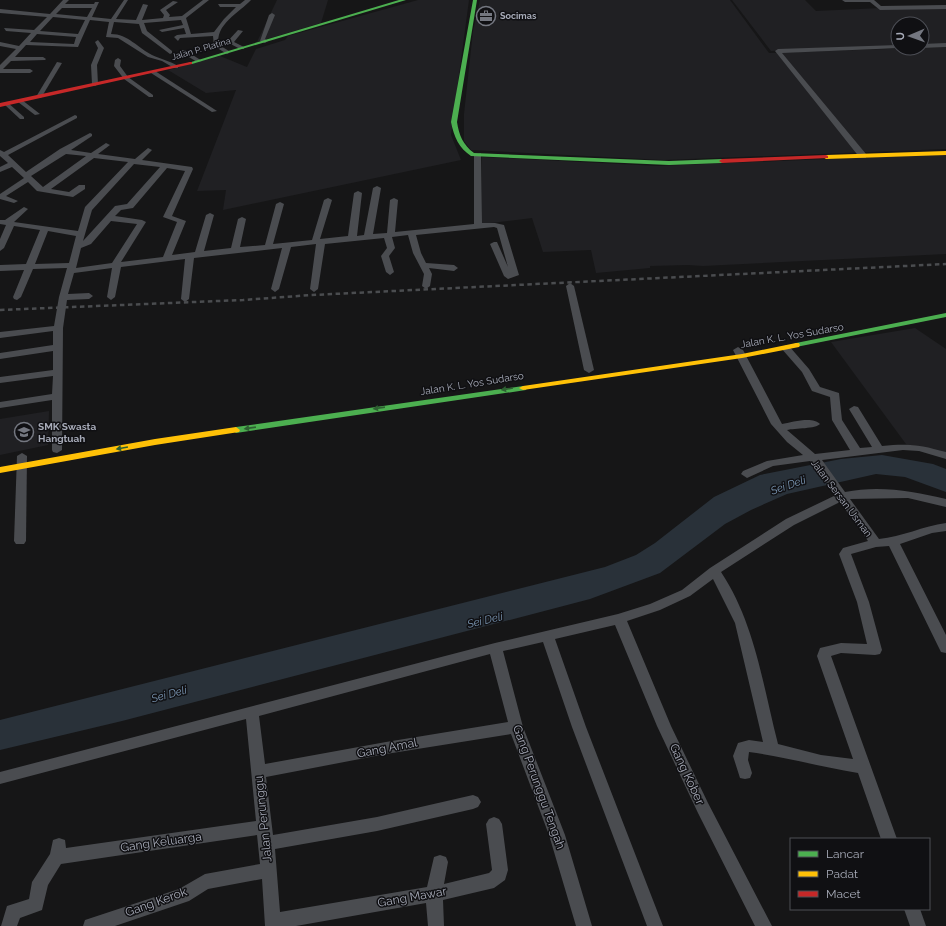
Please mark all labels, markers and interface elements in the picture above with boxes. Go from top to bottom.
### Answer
office icon: Socimas [475,5,497,27]
place label: Socimas [500,11,537,21]
north arrow [890,16,930,56]
text: U [894,32,907,41]
street label: Jalan P. Platina [170,36,232,62]
street label: Jalan K. L. Yos Sudarso [740,321,845,350]
street label: Jalan K. L. Yos Sudarso [420,370,525,397]
one-way arrow [501,386,513,392]
one-way arrow [373,406,385,412]
school or university icon: SMK Swasta Hangtuah [13,421,35,443]
place label: SMK Swasta Hangtuah [38,421,96,444]
one-way arrow [244,425,256,431]
one-way arrow [116,445,128,451]
street label: Jalan Sersan Usman [809,458,874,539]
water label: Sei Deli [768,473,808,498]
water label: Sei Deli [465,610,505,631]
water label: Sei Deli [149,683,189,706]
street label: Gang Perunggu Tengah [510,723,568,851]
street label: Gang Amal [356,735,419,761]
street label: Gang Kober [667,741,708,807]
street label: Jalan Perunggu [252,775,274,863]
street label: Gang Keluarga [119,829,203,855]
legend [790,838,930,910]
text: Lancar [826,847,865,861]
text: Padat [826,867,858,881]
street label: Gang Kerok [123,884,189,920]
street label: Gang Mawar [376,884,448,910]
text: Macet [826,887,861,901]

